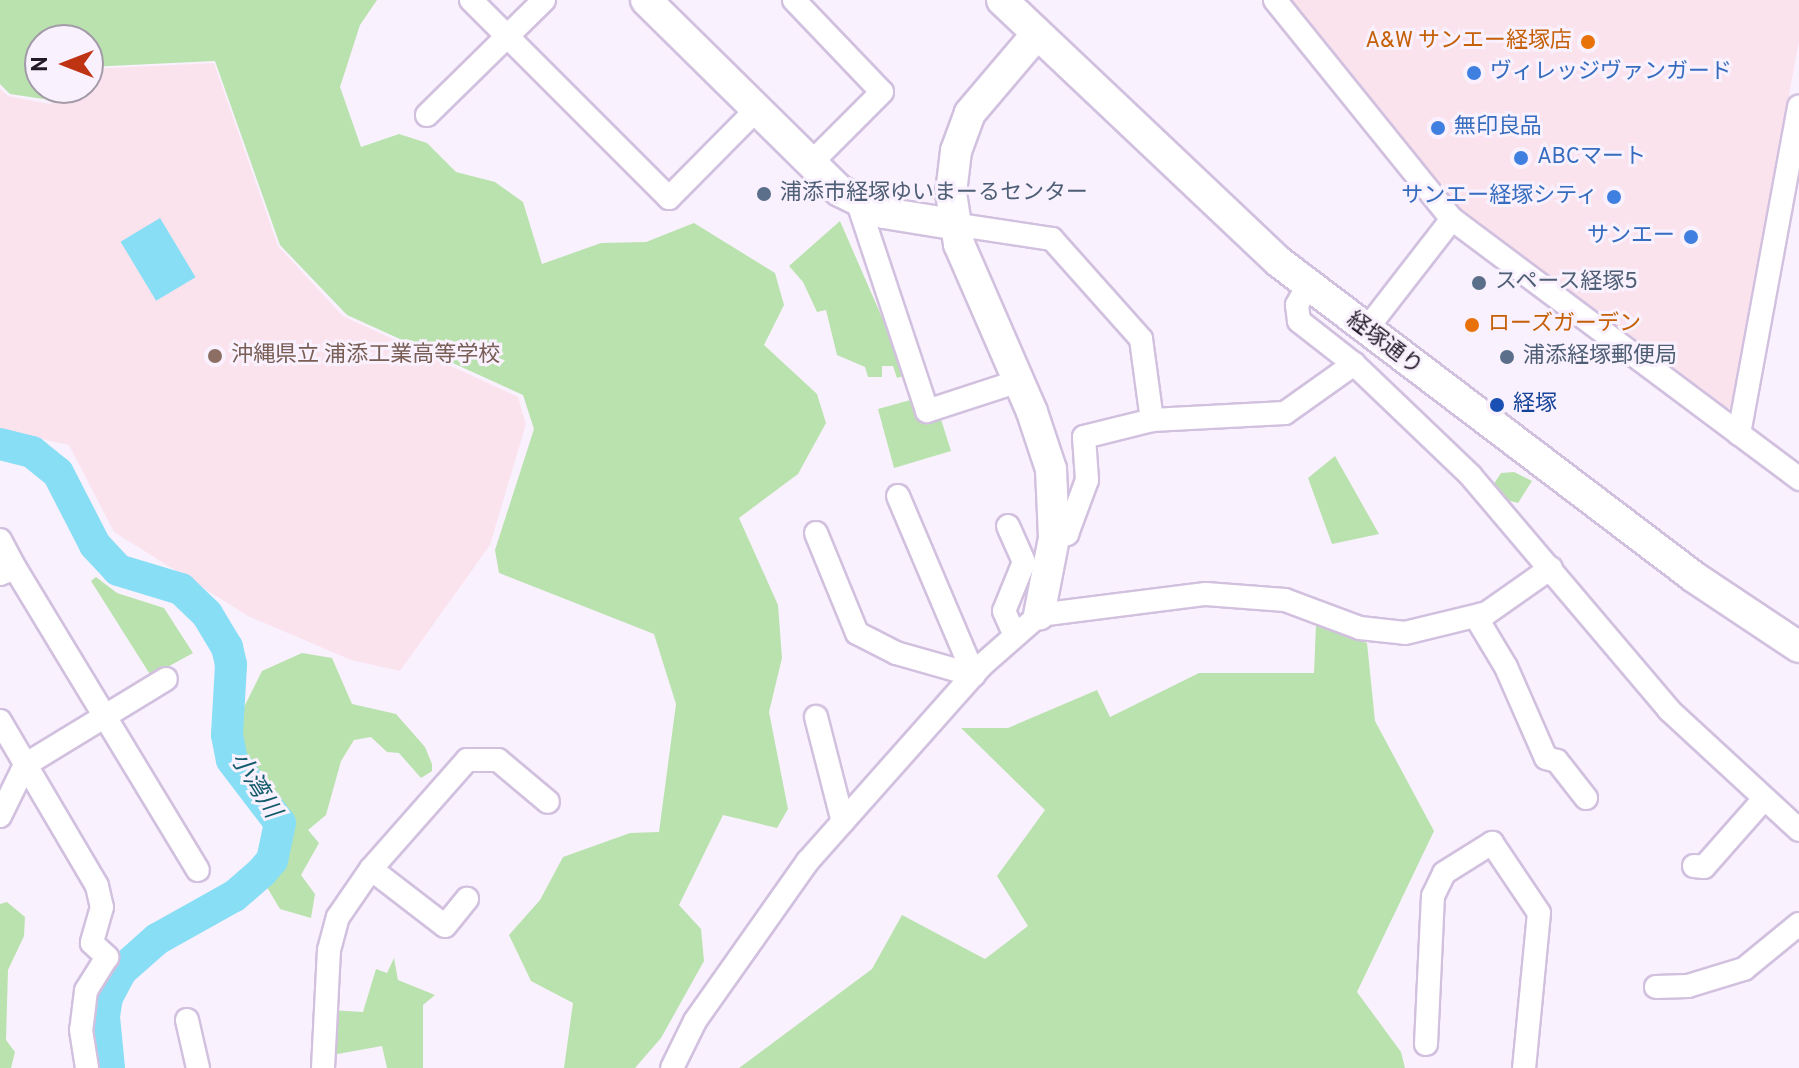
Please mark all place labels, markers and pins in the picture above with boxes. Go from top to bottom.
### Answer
place label: A&W サンエー経塚店 [1365,29,1572,55]
marker: A&W サンエー経塚店 [1579,33,1597,51]
place label: ヴィレッジヴァンガード [1490,60,1732,86]
marker: ヴィレッジヴァンガード [1465,64,1483,82]
place label: 無印良品 [1454,115,1542,141]
marker: 無印良品 [1429,119,1447,137]
place label: ABCマート [1537,145,1646,171]
marker: ABCマート [1512,149,1530,167]
place label: 浦添市経塚ゆいまーるセンター [780,181,1088,207]
place label: サンエー経塚シティ [1400,184,1598,210]
marker: 浦添市経塚ゆいまーるセンター [755,185,773,203]
marker: サンエー経塚シティ [1605,188,1623,206]
place label: サンエー [1587,224,1675,250]
marker: サンエー [1682,228,1700,246]
place label: スペース経塚5 [1495,270,1641,296]
marker: スペース経塚5 [1470,274,1488,292]
place label: ローズガーデン [1488,312,1642,338]
marker: ローズガーデン [1463,316,1481,334]
place label: 沖縄県立 浦添工業高等学校 [231,343,500,369]
place label: 浦添経塚郵便局 [1523,344,1677,370]
marker: 沖縄県立 浦添工業高等学校 [206,347,224,365]
marker: 浦添経塚郵便局 [1498,348,1516,366]
place label: 経塚 [1513,392,1557,418]
marker: 経塚 [1488,396,1506,414]

